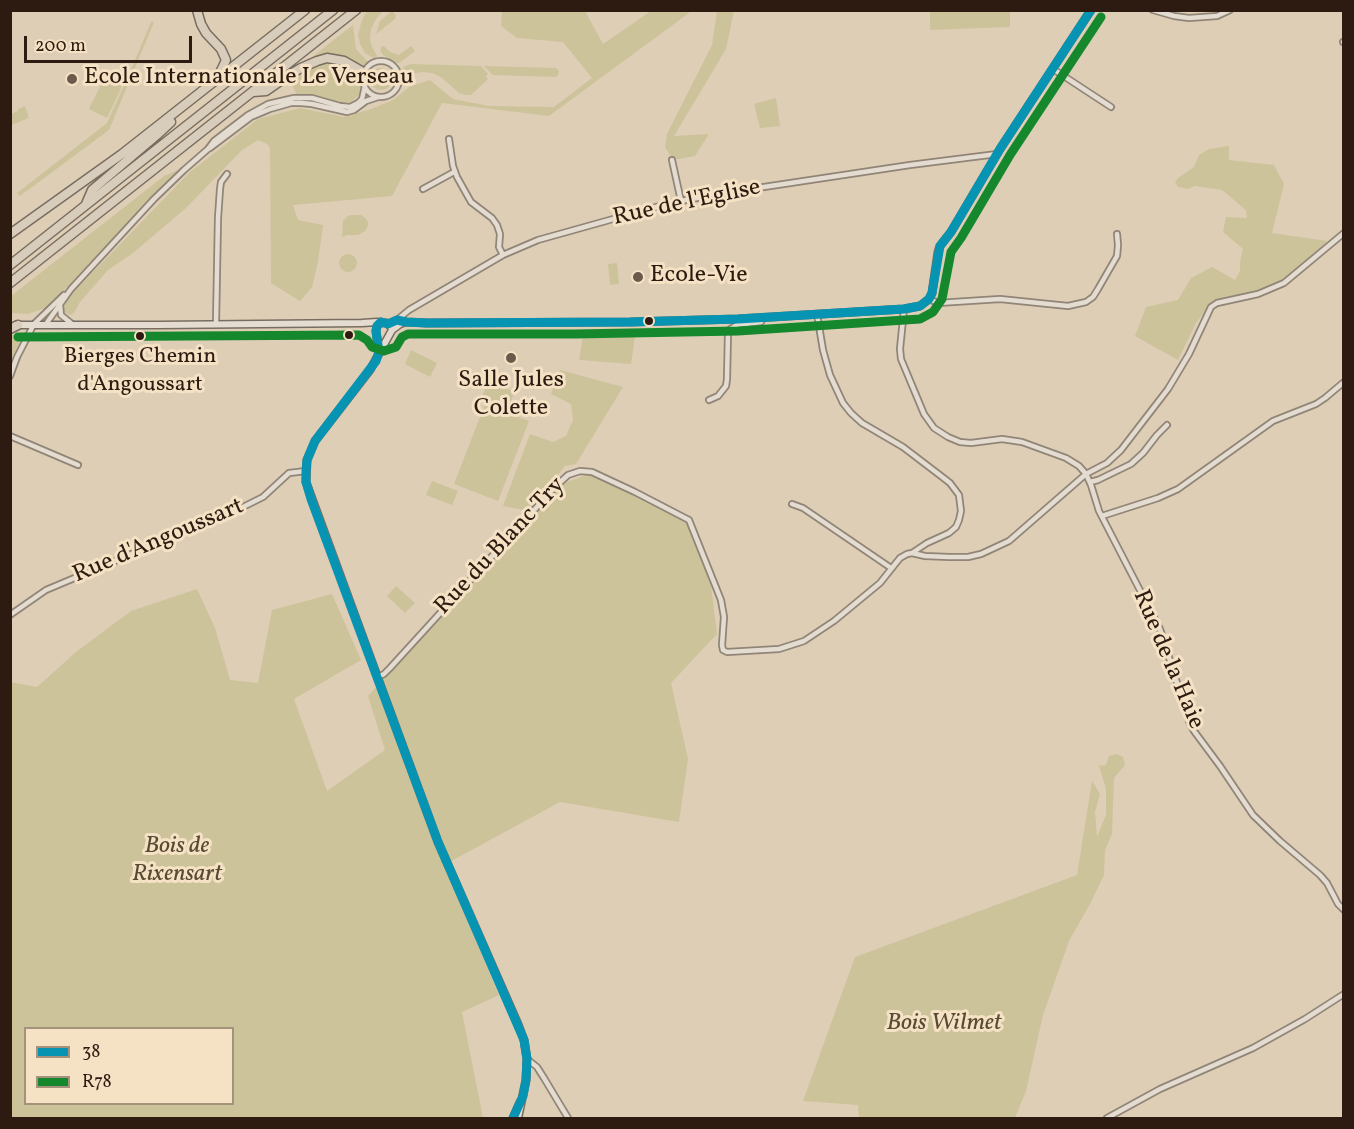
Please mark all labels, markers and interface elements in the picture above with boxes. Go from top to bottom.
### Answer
scale bar [27,24,195,62]
text: 200 m [35,34,86,59]
place label: Ecole Internationale Le Verseau [84,65,414,93]
marker: Ecole Internationale Le Verseau [65,72,79,86]
street label: Rue de l'Eglise [611,174,763,234]
place label: Ecole-Vie [650,263,748,291]
marker: Ecole-Vie [631,270,645,284]
unlabelled marker [643,315,655,327]
unlabelled marker [343,329,355,341]
marker: Bierges Chemin d'Angoussart [134,330,146,342]
place label: Bierges Chemin d'Angoussart [64,345,216,396]
marker: Salle Jules Colette [504,351,518,365]
place label: Salle Jules Colette [458,368,564,424]
street label: Rue du Blanc Try [430,472,572,622]
street label: Rue d'Angoussart [69,493,249,591]
street label: Rue de la Haie [1125,586,1209,734]
park label: Bois de Rixensart [132,834,222,890]
park label: Bois Wilmet [887,1011,1001,1039]
legend [24,1027,234,1105]
text: 38 [82,1040,100,1065]
text: R78 [82,1070,112,1095]

